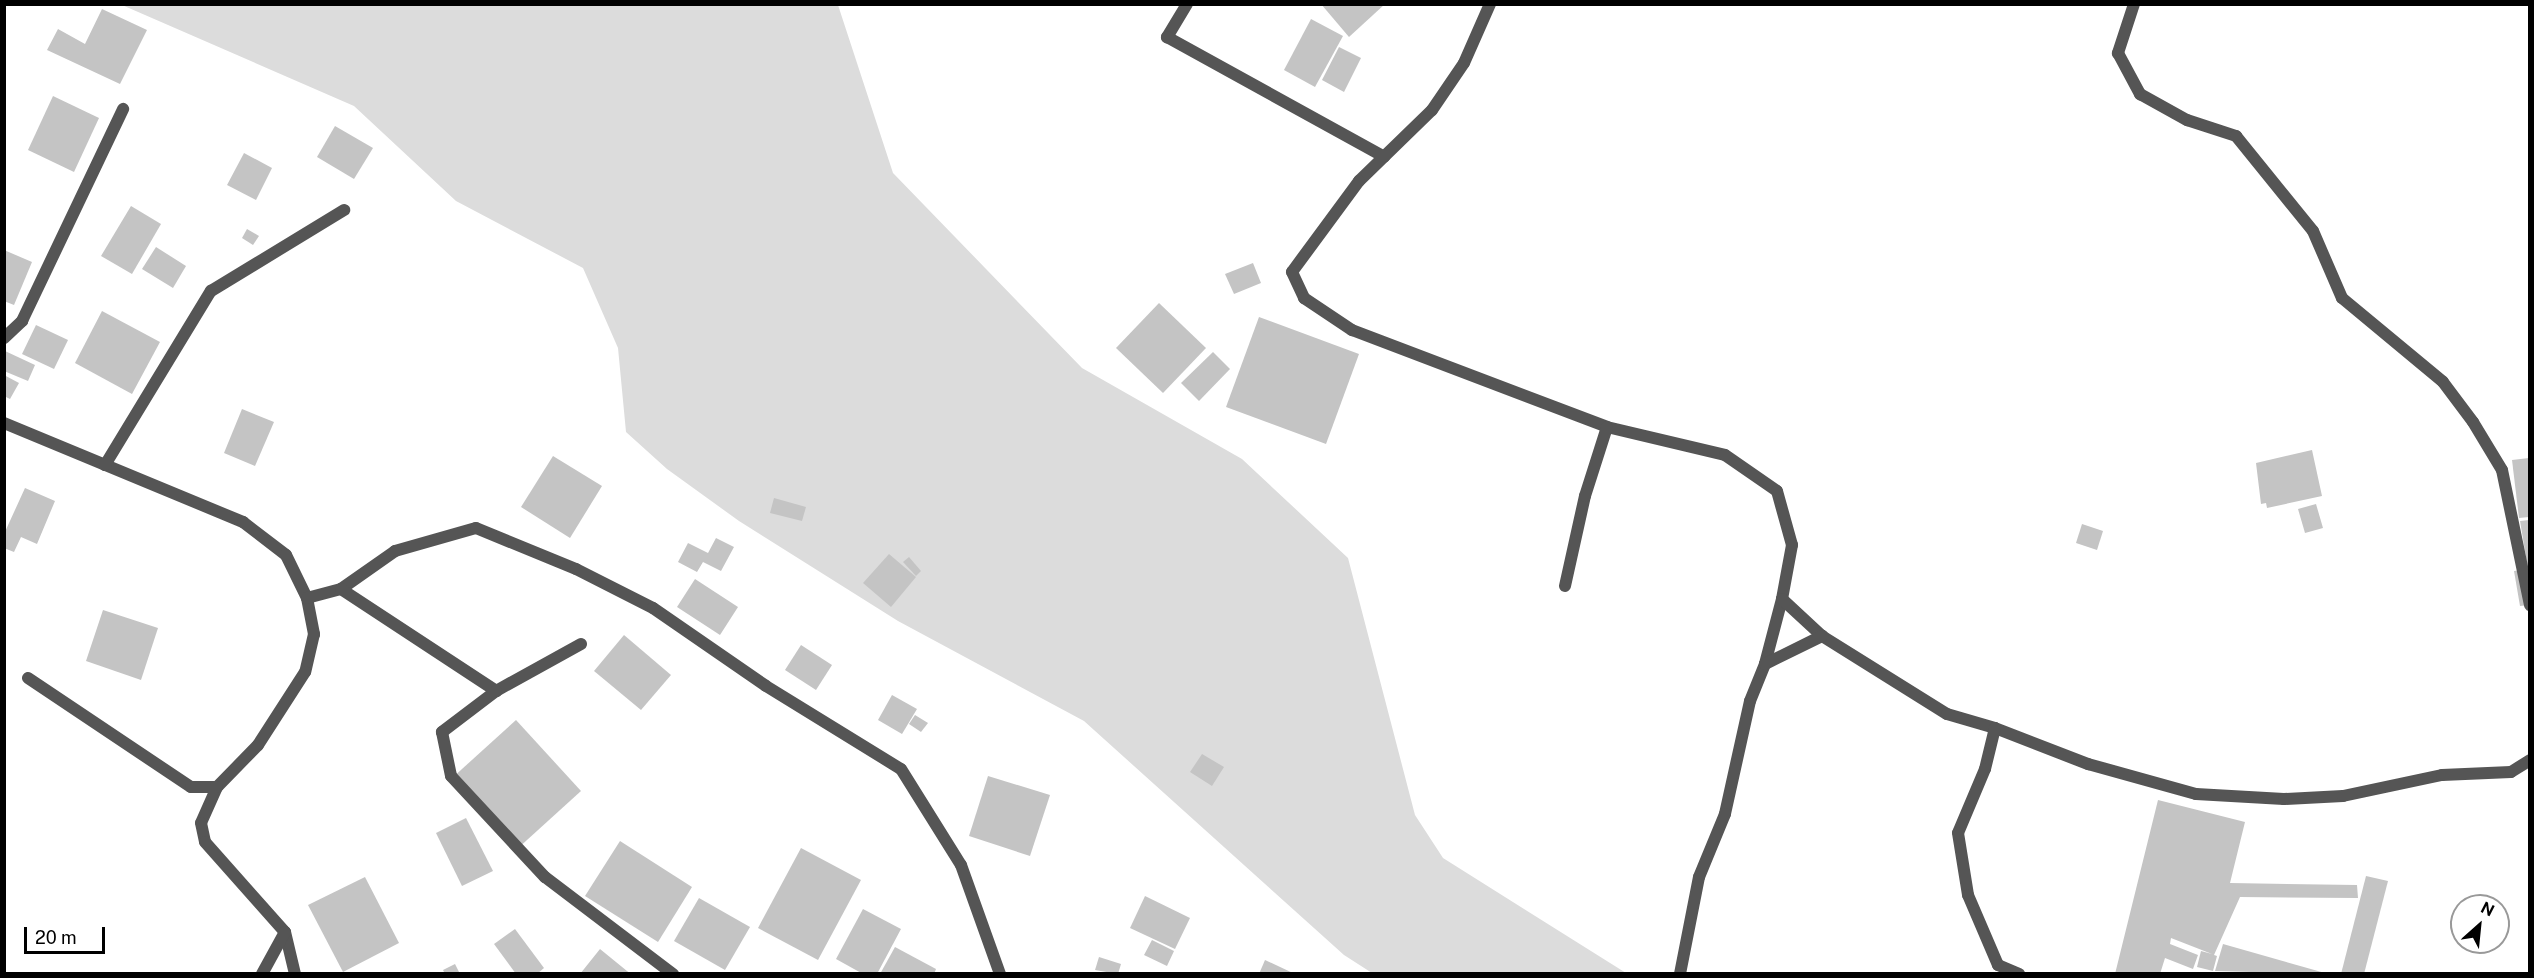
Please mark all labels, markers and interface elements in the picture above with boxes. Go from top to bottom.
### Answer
north arrow [2450,894,2510,954]
text: N [2478,898,2497,921]
scale bar [27,915,108,953]
text: 20 m [35,927,77,948]

